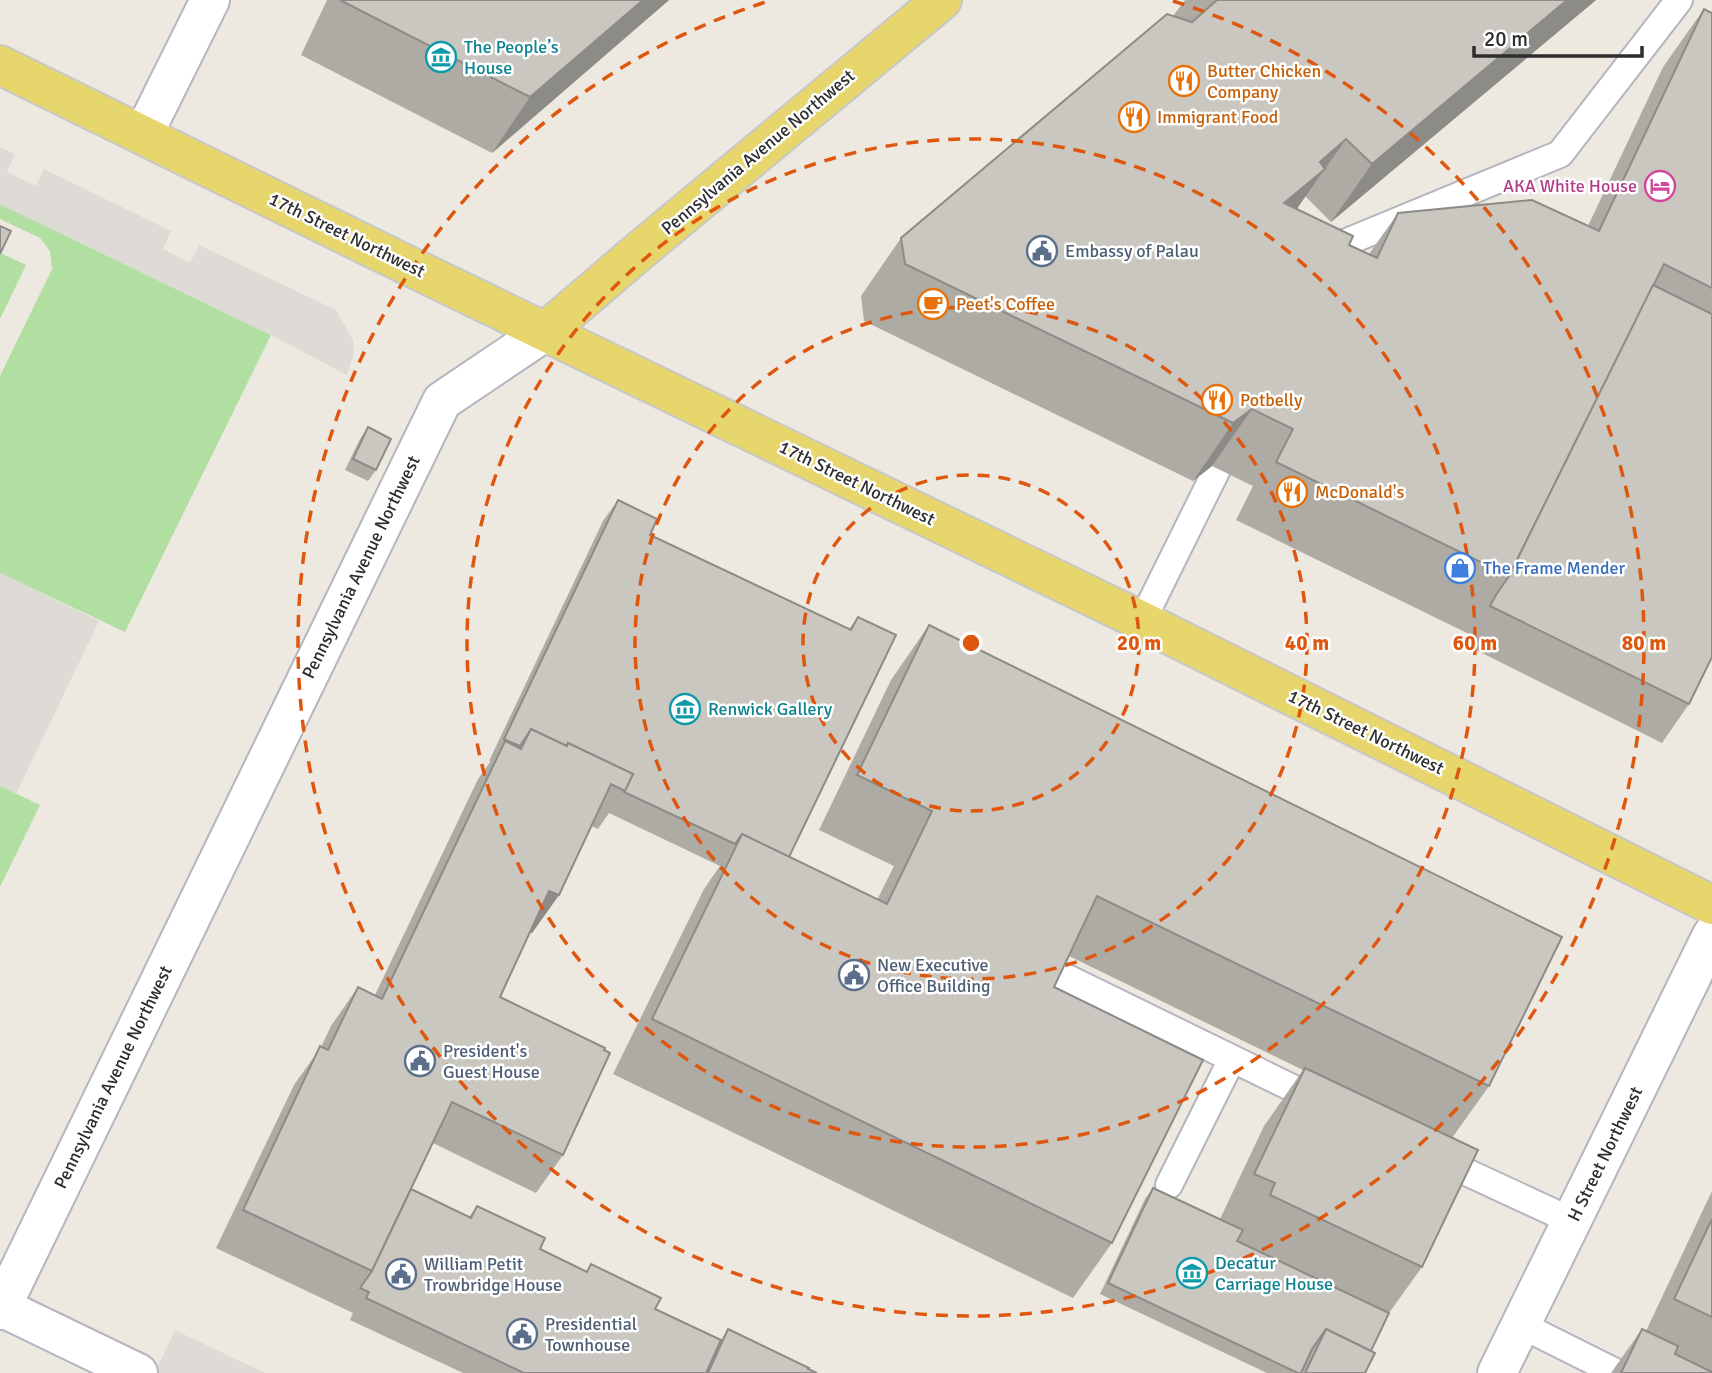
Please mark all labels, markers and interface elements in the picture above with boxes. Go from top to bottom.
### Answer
scale bar [1474,14,1642,58]
text: 20 m [1484,26,1528,52]
place label: The People’s House [464,36,559,79]
museum icon: The People’s House [424,40,458,74]
place label: Butter Chicken Company [1207,60,1321,103]
restaurant icon: Butter Chicken Company [1167,64,1201,98]
street label: Pennsylvania Avenue Northwest [657,65,859,239]
restaurant icon: Immigrant Food [1117,100,1151,134]
place label: Immigrant Food [1157,106,1278,128]
hotel icon: AKA White House [1643,169,1677,203]
place label: AKA White House [1503,175,1637,197]
street label: 17th Street Northwest [265,188,429,282]
public building icon: Embassy of Palau [1025,234,1059,268]
place label: Embassy of Palau [1065,240,1199,262]
cafe icon: Peet's Coffee [916,287,950,321]
place label: Peet's Coffee [956,293,1055,315]
restaurant icon: Potbelly [1200,383,1234,417]
place label: Potbelly [1240,389,1303,411]
street label: 17th Street Northwest [775,436,939,530]
street label: Pennsylvania Avenue Northwest [297,452,425,682]
restaurant icon: McDonald's [1275,475,1309,509]
place label: McDonald's [1315,481,1404,503]
shop icon: The Frame Mender [1443,551,1477,585]
place label: The Frame Mender [1483,557,1625,579]
text: 20 m [1117,630,1161,656]
text: 40 m [1285,630,1329,656]
text: 60 m [1453,630,1497,656]
text: 80 m [1622,630,1666,656]
centre of rings [959,631,983,655]
street label: 17th Street Northwest [1284,685,1448,779]
museum icon: Renwick Gallery [668,692,702,726]
place label: Renwick Gallery [708,698,833,720]
place label: New Executive Office Building [877,954,991,997]
public building icon: New Executive Office Building [837,958,871,992]
street label: Pennsylvania Avenue Northwest [49,962,177,1192]
place label: President's Guest House [443,1040,540,1083]
public building icon: President's Guest House [403,1044,437,1078]
street label: H Street Northwest [1563,1083,1647,1225]
place label: Decatur Carriage House [1215,1252,1333,1295]
place label: William Petit Trowbridge House [424,1253,562,1296]
museum icon: Decatur Carriage House [1175,1256,1209,1290]
public building icon: William Petit Trowbridge House [384,1257,418,1291]
place label: Presidential Townhouse [545,1313,637,1356]
public building icon: Presidential Townhouse [505,1317,539,1351]

